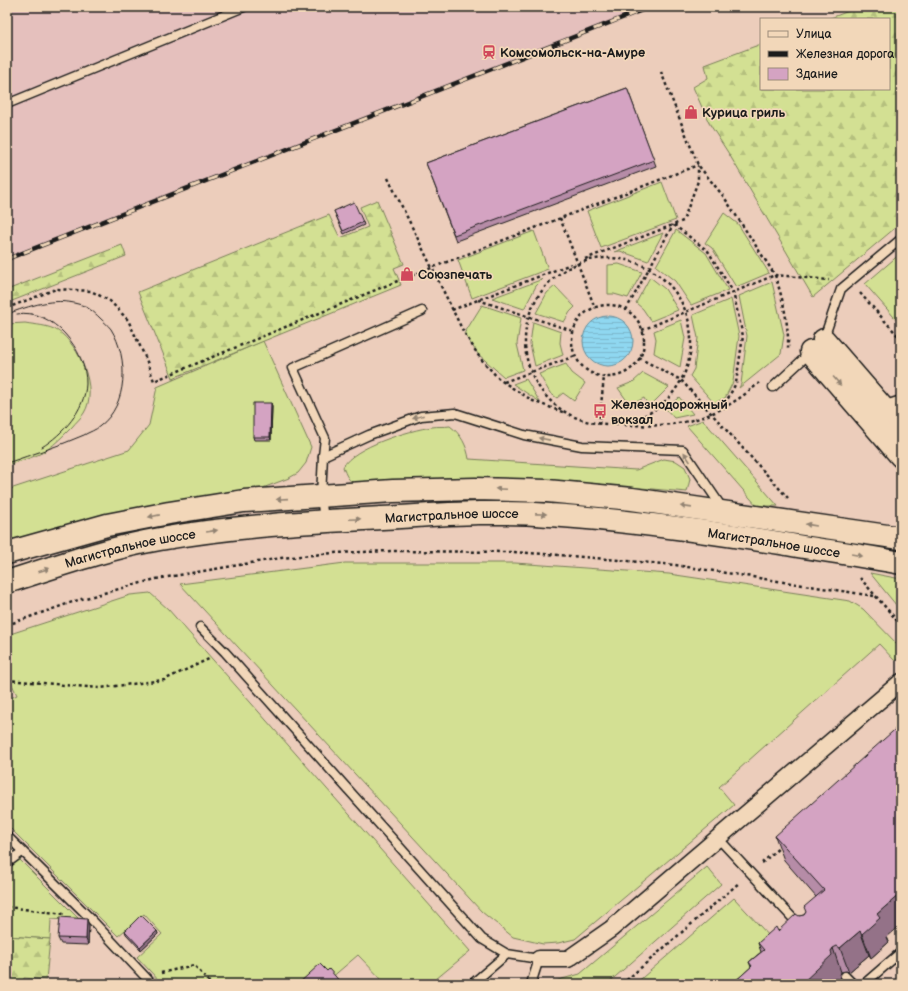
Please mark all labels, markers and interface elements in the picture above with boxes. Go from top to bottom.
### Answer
legend [760,18,890,90]
text: Улица [796,27,832,42]
station icon: Комсомольск-на-Амуре [481,44,497,60]
place label: Комсомольск-на-Амуре [500,45,645,61]
text: Железная дорога [796,47,894,62]
text: Здание [796,67,838,82]
shop icon: Курица гриль [683,104,699,120]
place label: Курица гриль [702,105,785,121]
shop icon: Союзпечать [399,266,415,282]
place label: Союзпечать [418,267,493,283]
one-way arrow [832,376,841,386]
place label: Железнодорожный вокзал [611,397,728,428]
bus stop icon: Железнодорожный вокзал [592,403,608,419]
one-way arrow [411,414,423,420]
one-way arrow [538,435,550,441]
one-way arrow [683,451,691,462]
one-way arrow [495,486,507,493]
one-way arrow [276,495,288,502]
one-way arrow [680,504,692,510]
street label: Магистральное шоссе [384,506,519,527]
one-way arrow [535,511,548,517]
one-way arrow [147,513,160,519]
one-way arrow [349,516,362,522]
one-way arrow [805,522,817,528]
street label: Магистральное шоссе [706,525,841,561]
street label: Магистральное шоссе [63,526,197,572]
one-way arrow [205,528,218,534]
one-way arrow [851,552,863,558]
one-way arrow [38,567,50,573]

